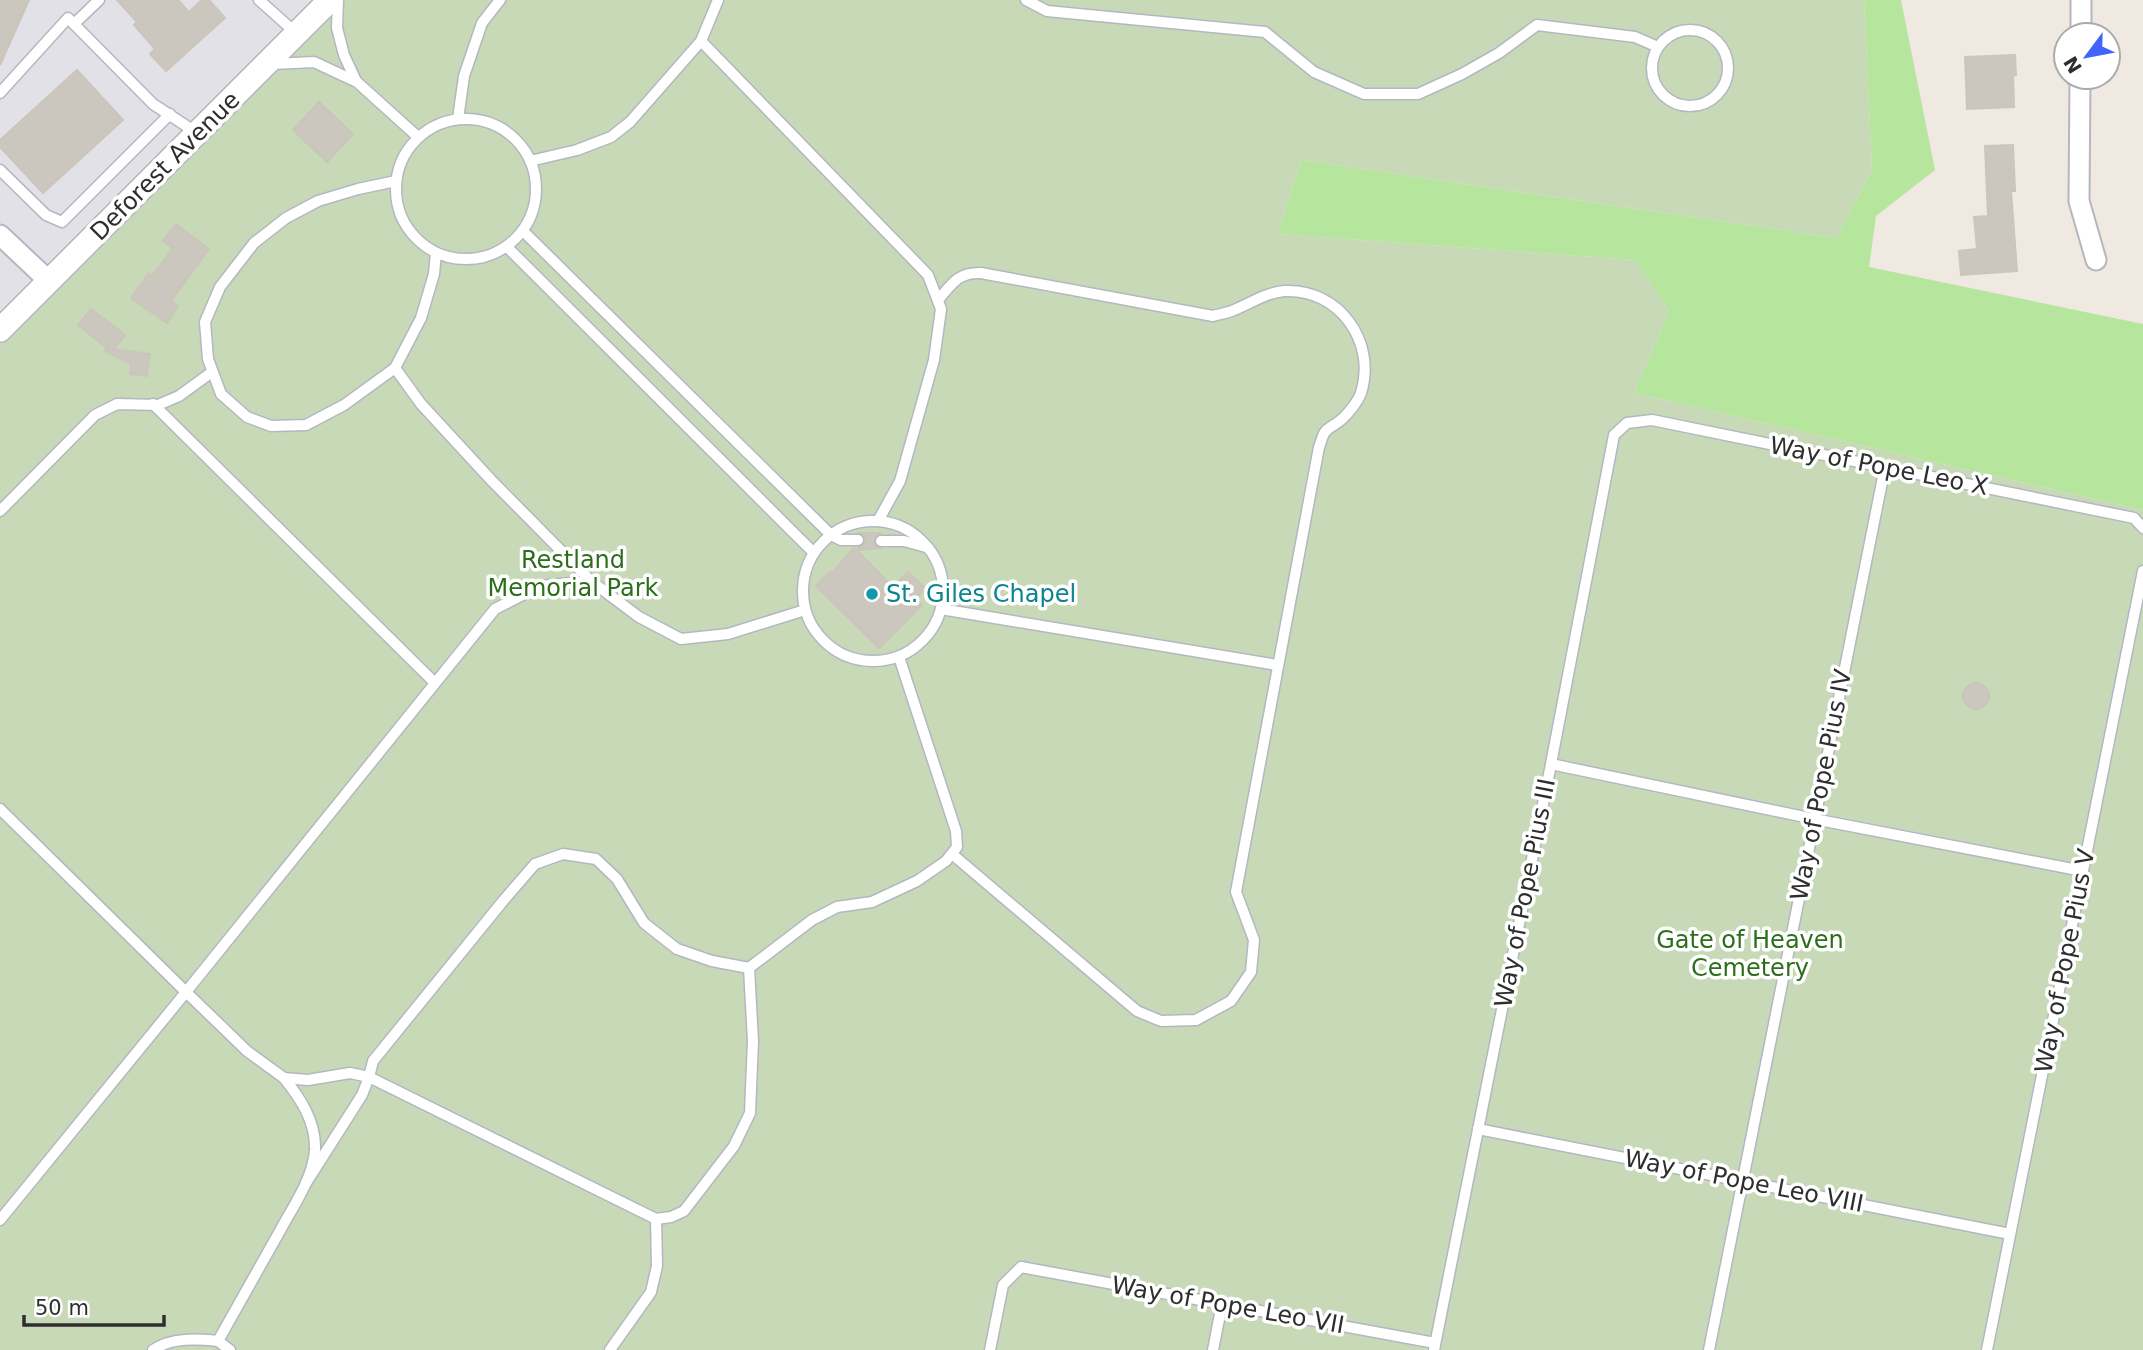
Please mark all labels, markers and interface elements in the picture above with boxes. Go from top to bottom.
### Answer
north arrow [2052,21,2122,91]
text: N [2059,52,2086,78]
street label: Deforest Avenue [85,86,245,246]
street label: Way of Pope Leo X [1767,431,1991,501]
park label: Restland Memorial Park [488,546,659,602]
place label: St. Giles Chapel [886,580,1076,608]
marker: St. Giles Chapel [864,586,880,602]
street label: Way of Pope Pius IV [1785,666,1857,903]
street label: Way of Pope Pius III [1489,776,1561,1010]
street label: Way of Pope Pius V [2030,846,2101,1075]
park label: Gate of Heaven Cemetery [1656,926,1844,982]
street label: Way of Pope Leo VIII [1622,1144,1866,1218]
street label: Way of Pope Leo VII [1109,1271,1347,1339]
scale bar [24,1284,164,1328]
text: 50 m [35,1296,89,1320]

